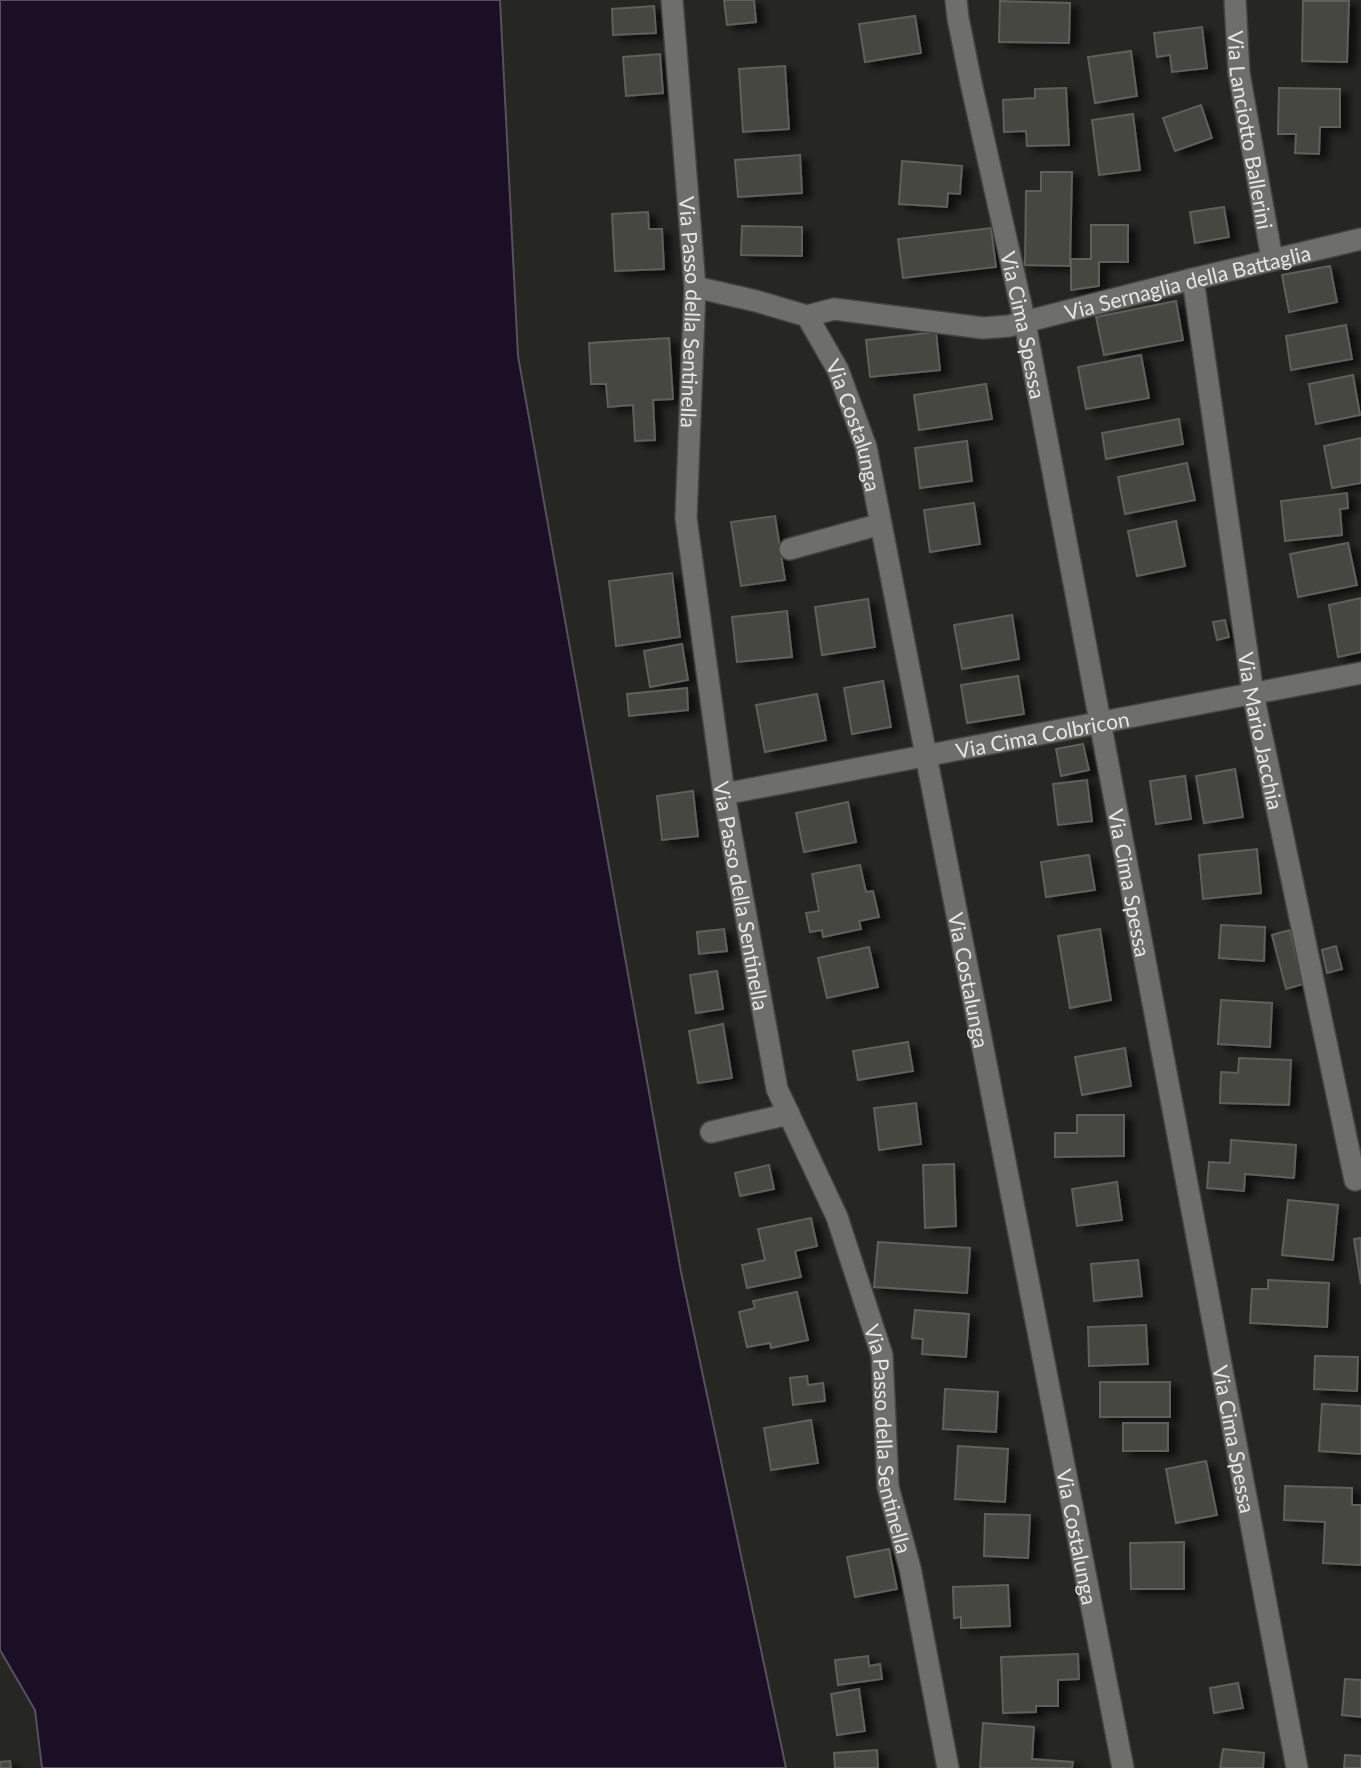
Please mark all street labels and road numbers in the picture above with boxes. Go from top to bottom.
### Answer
street label: Via Lanciotto Ballerini [1224,30,1279,231]
street label: Via Passo della Sentinella [675,195,708,428]
street label: Via Sernaglia della Battaglia [1062,239,1313,324]
street label: Via Cima Spessa [997,249,1051,401]
street label: Via Costalunga [822,354,887,493]
street label: Via Mario Jacchia [1235,650,1289,812]
street label: Via Cima Colbricon [954,705,1131,762]
street label: Via Passo della Sentinella [710,780,775,1012]
street label: Via Cima Spessa [1104,807,1157,959]
street label: Via Costalunga [944,910,995,1050]
street label: Via Passo della Sentinella [860,1321,918,1556]
street label: Via Cima Spessa [1209,1363,1261,1515]
street label: Via Costalunga [1053,1467,1103,1607]

